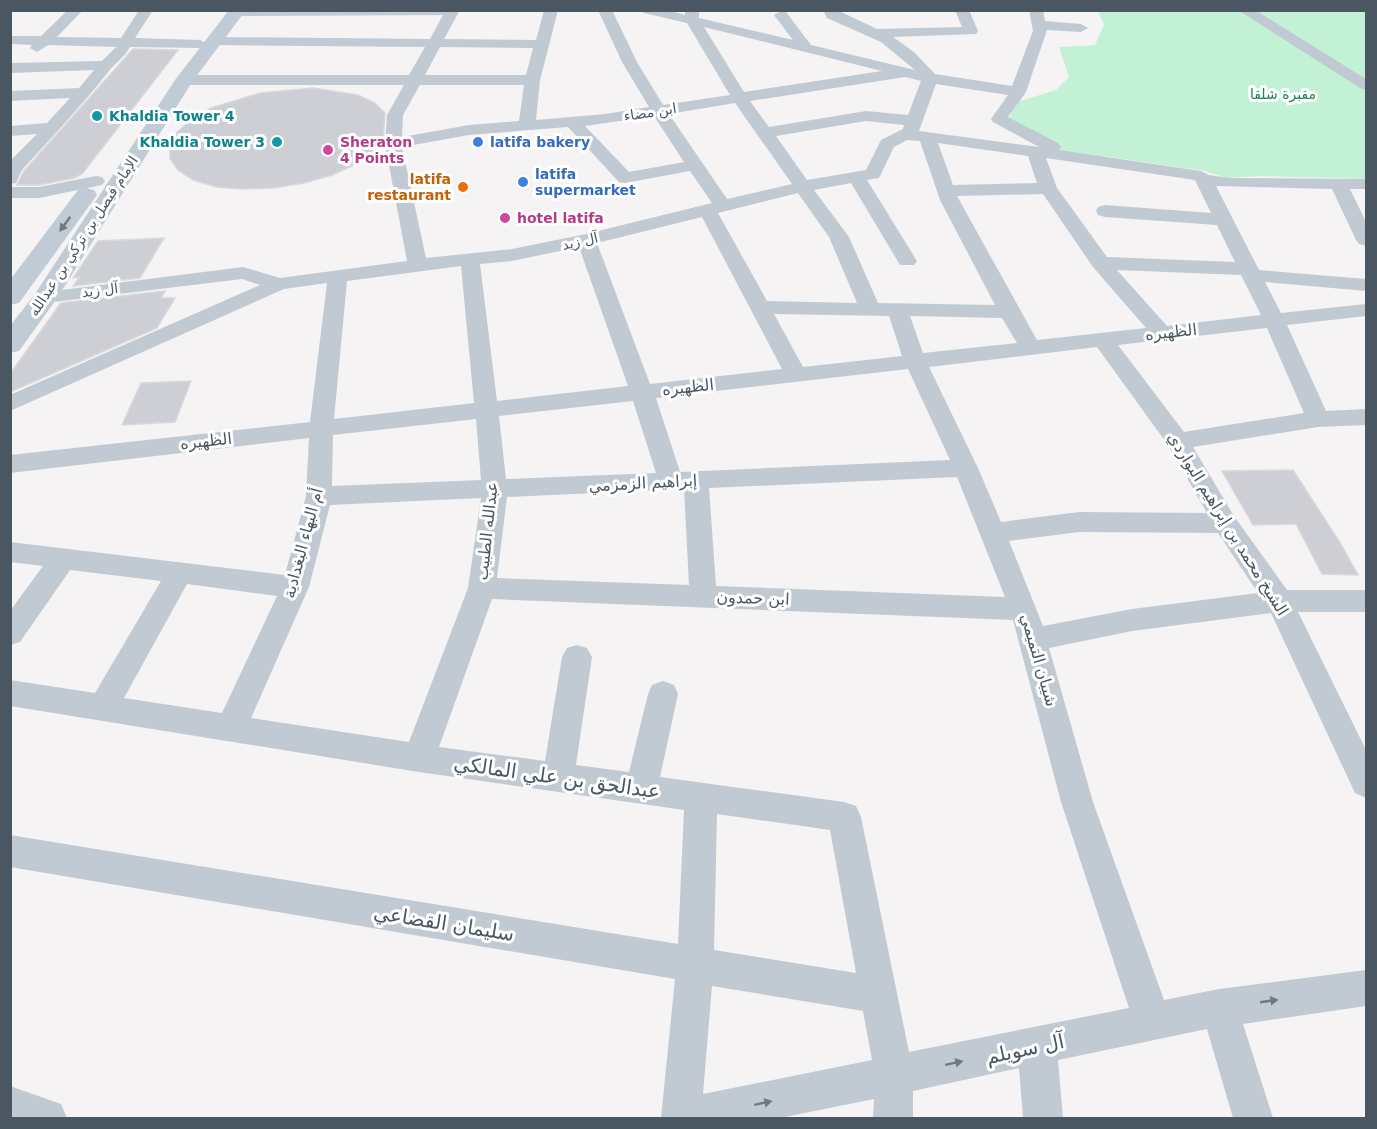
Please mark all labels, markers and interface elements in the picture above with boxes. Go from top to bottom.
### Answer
park label: مقبرة شلقا [1250,86,1316,103]
street label: ابن مضاء [622,100,678,125]
place label: Khaldia Tower 4 [109,108,235,124]
marker: Khaldia Tower 4 [90,109,104,123]
place label: Khaldia Tower 3 [140,134,265,150]
place label: Sheraton 4 Points [340,134,412,166]
place label: latifa bakery [490,134,590,150]
marker: Khaldia Tower 3 [270,135,284,149]
marker: latifa bakery [471,135,485,149]
marker: Sheraton 4 Points [321,143,335,157]
street label: الإمام فيصل بن تركي بن عبدالله [25,153,142,320]
place label: latifa supermarket [535,166,636,198]
place label: latifa restaurant [367,171,451,203]
marker: latifa supermarket [516,175,530,189]
marker: latifa restaurant [456,180,470,194]
place label: hotel latifa [517,210,604,226]
marker: hotel latifa [498,211,512,225]
one-way arrow [59,215,71,231]
street label: آل زيد [560,229,601,254]
street label: آل زيد [81,280,120,301]
street label: الظهيره [1144,320,1198,345]
street label: الظهيره [661,375,715,400]
street label: الظهيره [179,429,233,454]
street label: الشيخ محمد بن إبراهيم البواردي [1163,429,1292,620]
street label: إبراهيم الزمزمي [588,471,698,496]
street label: عبدالله الطبيب [472,481,502,581]
street label: أم البهاء البغدادية [278,486,328,600]
street label: ابن حمدون [716,587,790,610]
street label: شيبان التميمي [1016,611,1061,709]
street label: عبدالحق بن علي المالكي [452,751,662,804]
street label: سليمان القضاعي [372,900,516,947]
one-way arrow [1260,997,1279,1006]
street label: آل سويلم [984,1028,1068,1069]
one-way arrow [945,1058,964,1067]
one-way arrow [754,1097,773,1107]

